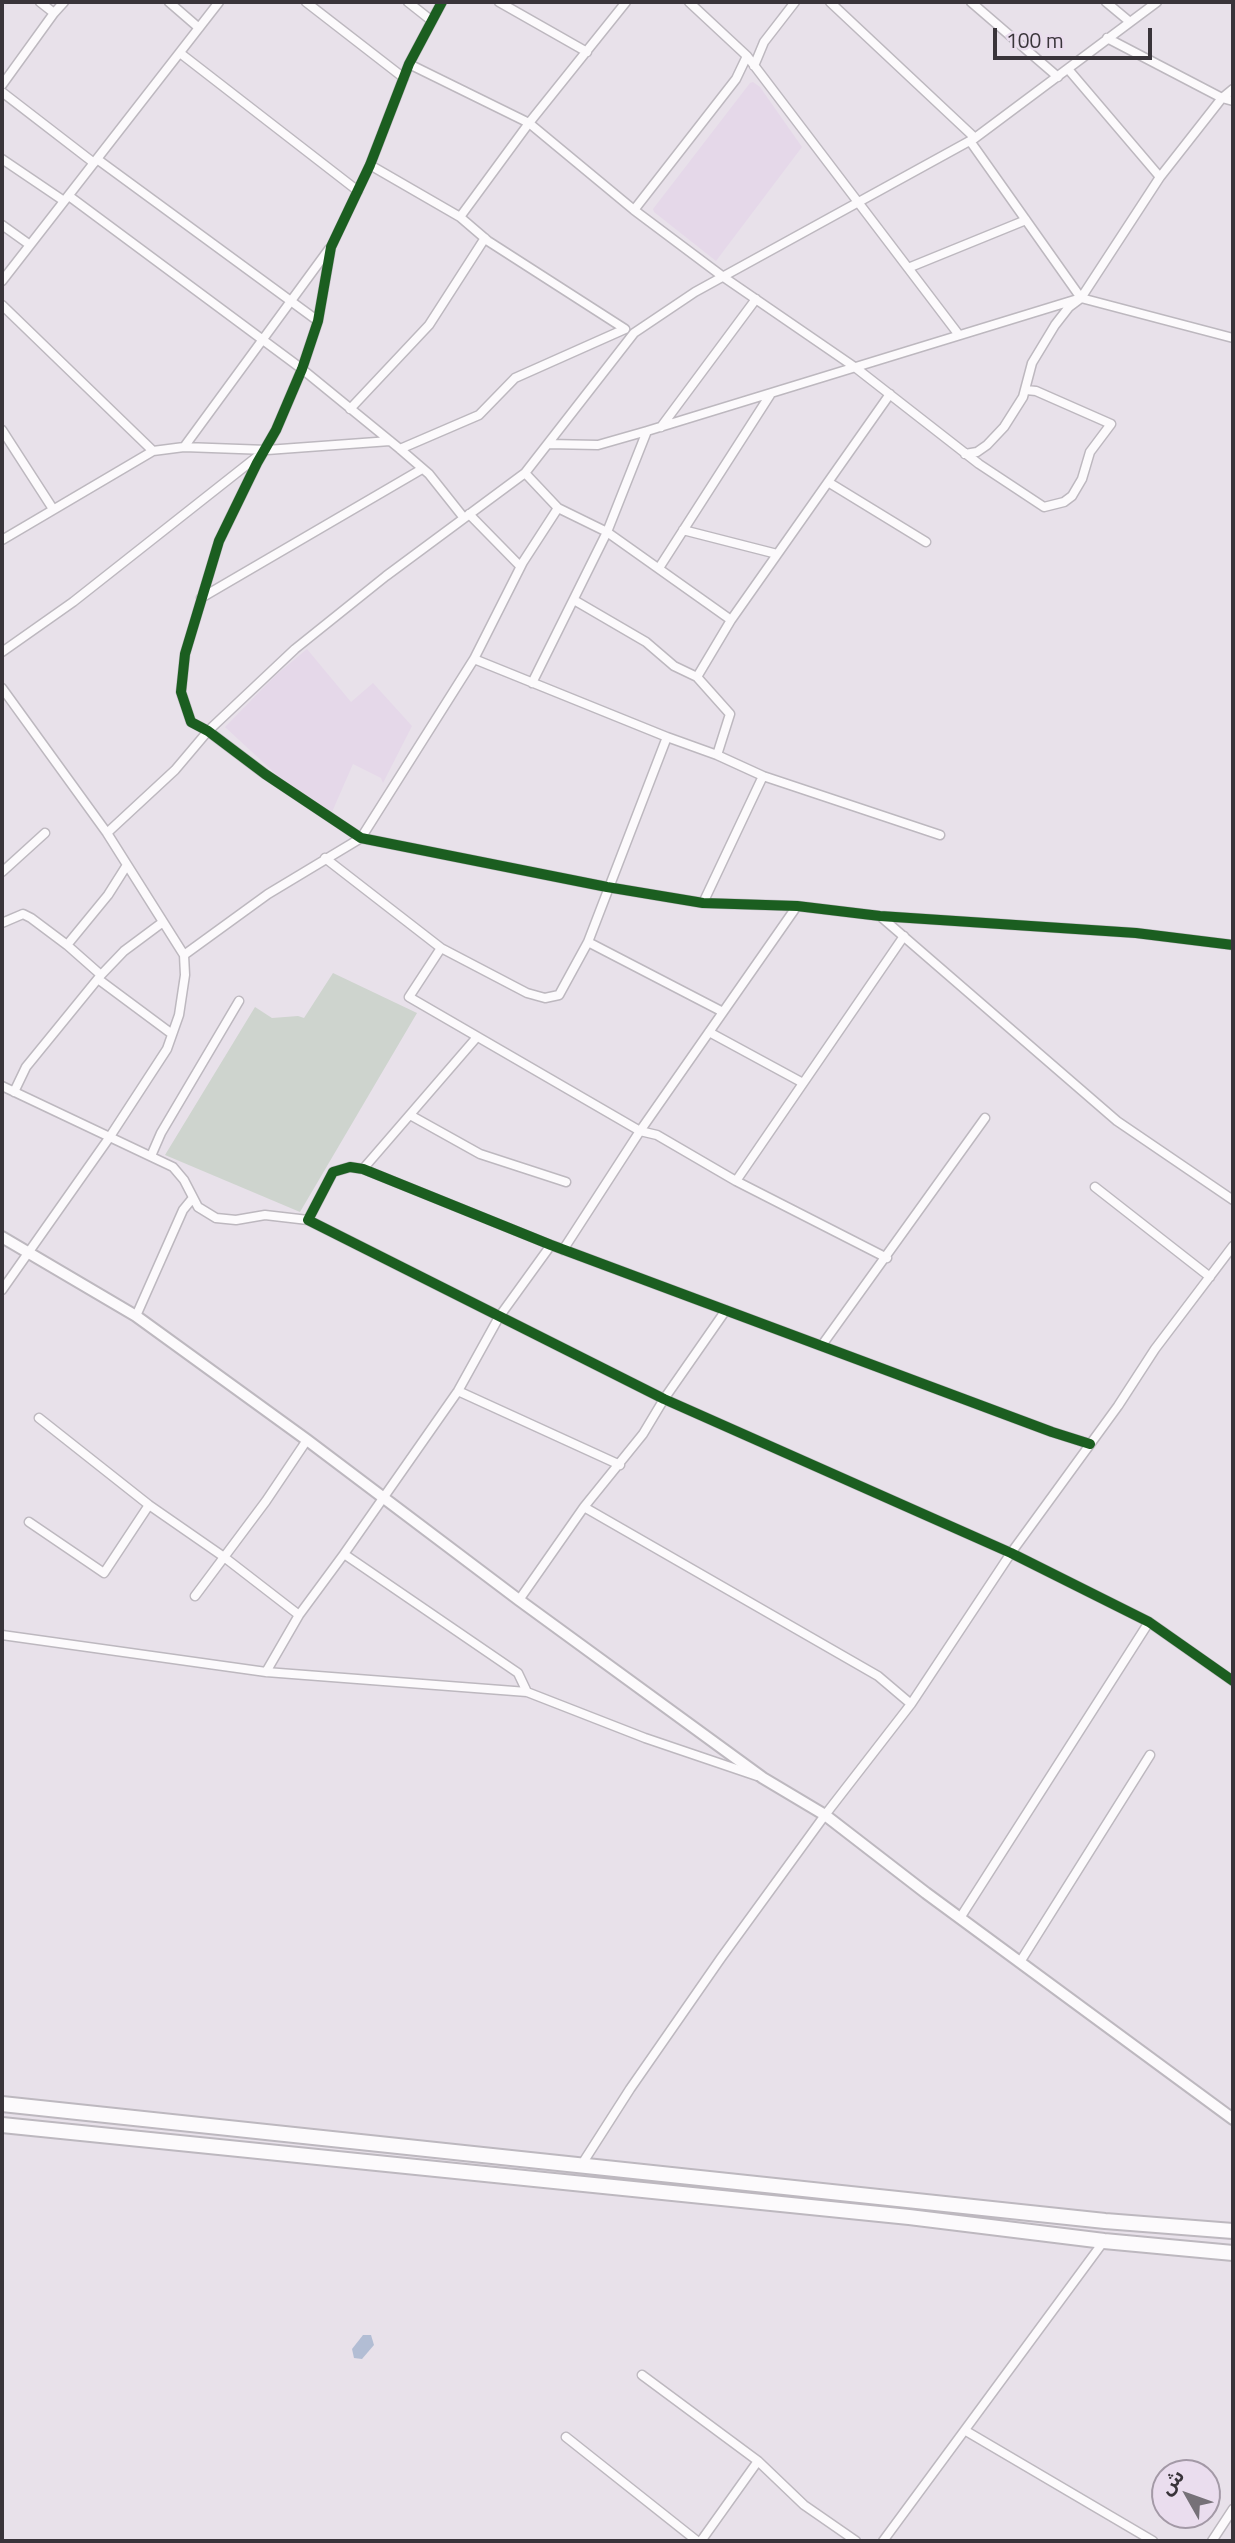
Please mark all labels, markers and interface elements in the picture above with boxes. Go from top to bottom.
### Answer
scale bar [997,14,1156,58]
text: 100 m [1006,24,1063,56]
north arrow [1151,2459,1221,2529]
text: ش [1152,2462,1191,2501]

